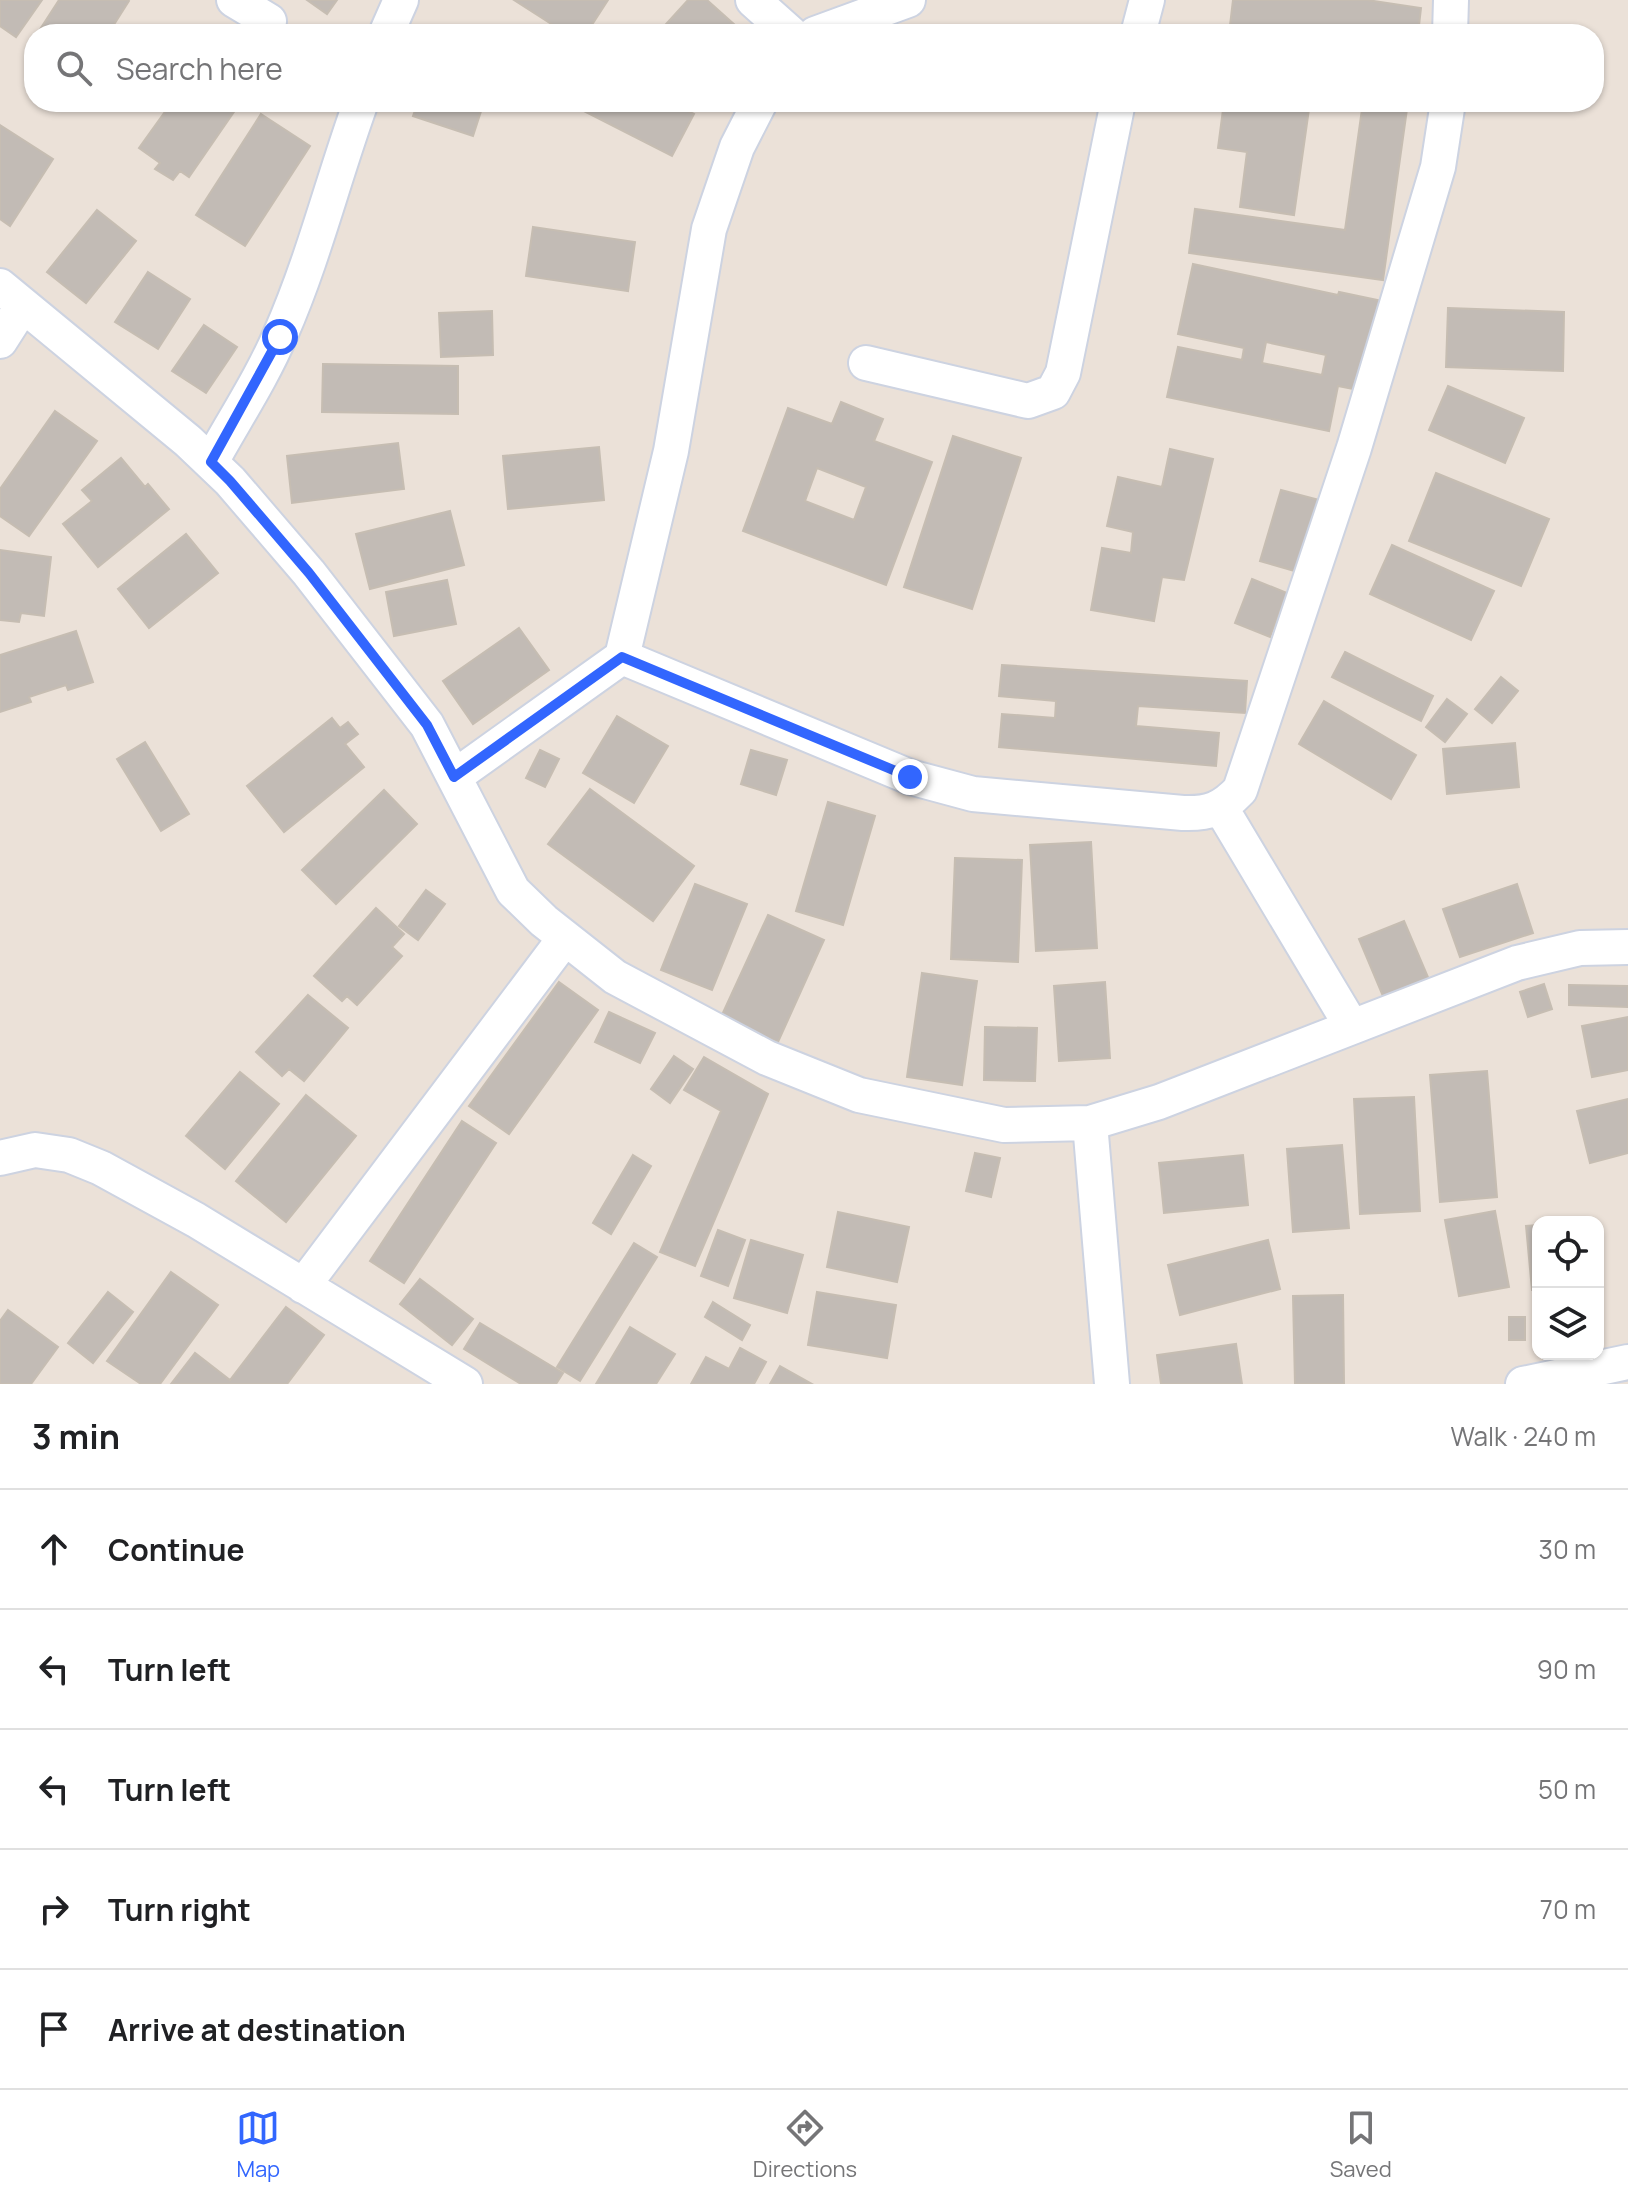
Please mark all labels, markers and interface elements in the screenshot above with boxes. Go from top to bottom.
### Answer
search box [24,24,1604,112]
icon: search [52,46,96,90]
text: Search here [116,48,283,89]
route start [262,319,298,355]
route end [892,759,928,795]
map controls [1532,1216,1604,1360]
button: locate [1532,1216,1604,1288]
button: layers [1532,1288,1604,1360]
text: 3 min [32,1413,120,1459]
text: Walk · 240 m [1450,1418,1596,1454]
icon: ahead [32,1527,76,1571]
text: Continue [108,1529,244,1570]
text: 30 m [1539,1531,1596,1567]
icon: left [32,1647,76,1691]
text: Turn left [108,1649,231,1690]
text: 90 m [1537,1651,1596,1687]
icon: left [32,1767,76,1811]
text: Turn left [108,1769,231,1810]
text: 50 m [1538,1771,1596,1807]
icon: right [32,1887,76,1931]
text: Turn right [108,1889,251,1930]
text: 70 m [1540,1891,1596,1927]
icon: arrive [32,2007,76,2051]
text: Arrive at destination [108,2009,406,2050]
tab: Map [236,2106,280,2184]
tab: Directions [753,2106,857,2184]
tab: Saved [1330,2106,1392,2184]

